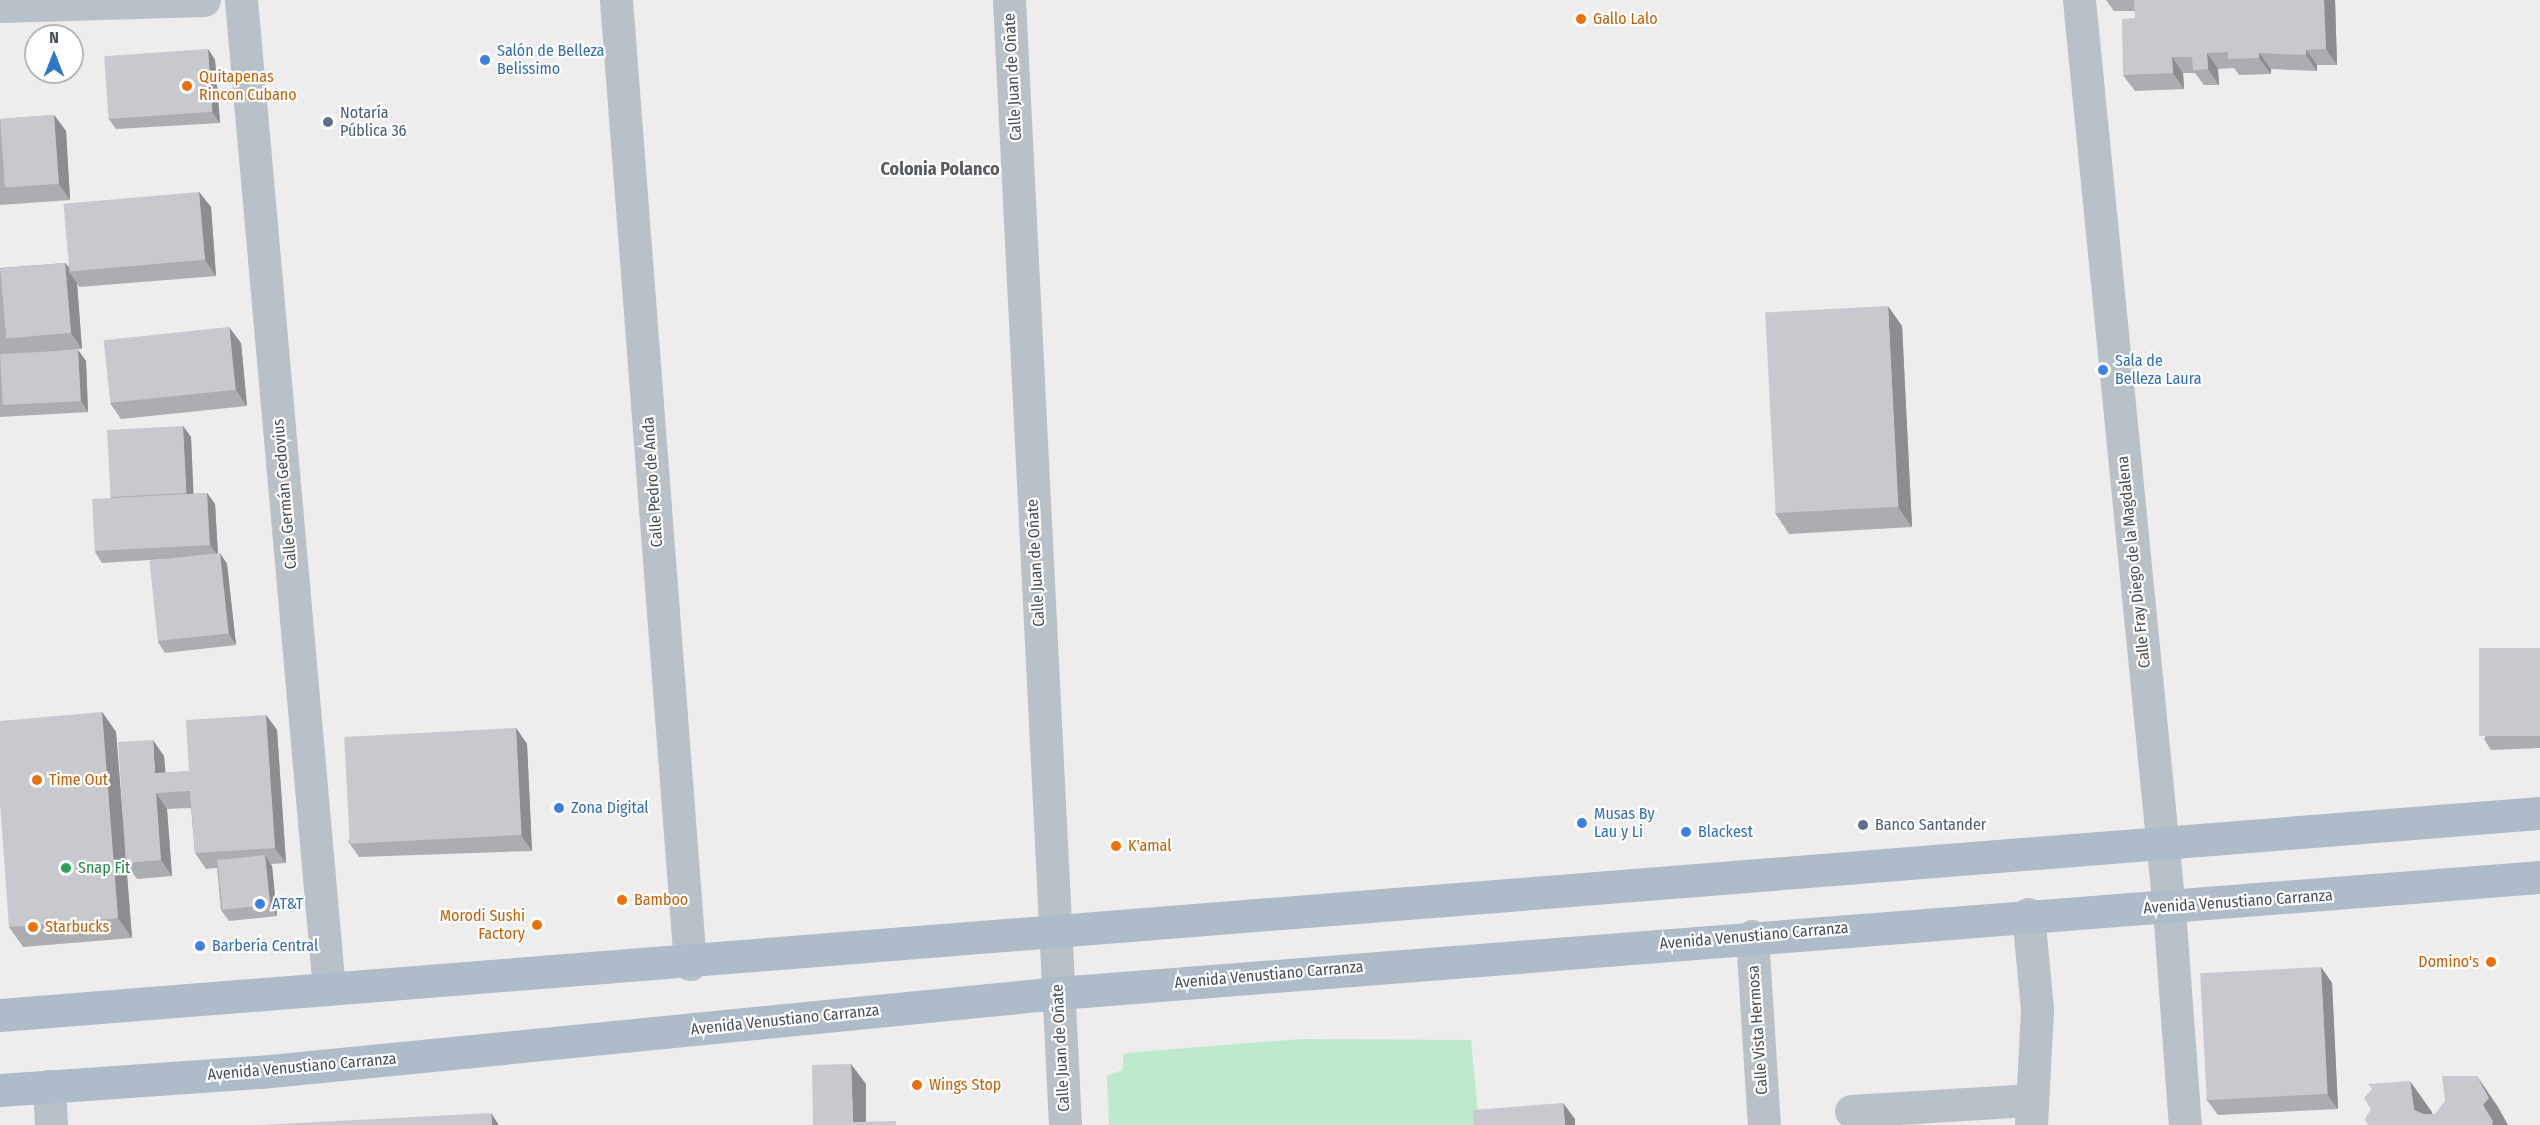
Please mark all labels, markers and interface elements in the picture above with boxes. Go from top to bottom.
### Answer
place label: Gallo Lalo [1593,9,1658,29]
marker: Gallo Lalo [1574,12,1588,26]
street label: Calle Juan de Oñate [1000,13,1026,141]
north arrow [24,24,84,84]
text: N [49,28,59,47]
place label: Salón de Belleza Belissimo [497,41,604,79]
marker: Salón de Belleza Belissimo [478,53,492,67]
place label: Quitapenas Rincon Cubano [199,67,297,105]
marker: Quitapenas Rincon Cubano [180,79,194,93]
place label: Notaría Pública 36 [340,103,407,141]
marker: Notaría Pública 36 [321,115,335,129]
district label: Colonia Polanco [880,158,1000,180]
place label: Sala de Belleza Laura [2115,351,2202,389]
marker: Sala de Belleza Laura [2096,363,2110,377]
street label: Calle Pedro de Anda [639,416,667,548]
street label: Calle Germán Gedovius [269,418,301,570]
street label: Calle Fray Diego de la Magdalena [2113,455,2155,669]
street label: Calle Juan de Oñate [1023,499,1049,627]
place label: Time Out [49,770,108,790]
marker: Time Out [30,773,44,787]
place label: Zona Digital [571,798,649,818]
marker: Zona Digital [552,801,566,815]
place label: Musas By Lau y Li [1594,804,1655,842]
place label: Banco Santander [1875,815,1986,835]
marker: Musas By Lau y Li [1575,816,1589,830]
marker: Banco Santander [1856,818,1870,832]
place label: Blackest [1698,822,1753,842]
marker: Blackest [1679,825,1693,839]
place label: K'amal [1128,836,1172,856]
marker: K'amal [1109,839,1123,853]
place label: Snap Fit [78,858,130,878]
marker: Snap Fit [59,861,73,875]
street label: Avenida Venustiano Carranza [2143,886,2333,918]
place label: Bamboo [634,890,688,910]
marker: Bamboo [615,893,629,907]
place label: AT&T [272,894,303,914]
marker: AT&T [253,897,267,911]
place label: Morodi Sushi Factory [440,906,525,944]
place label: Starbucks [45,917,109,937]
marker: Morodi Sushi Factory [530,918,544,932]
street label: Avenida Venustiano Carranza [1659,918,1849,954]
marker: Starbucks [26,920,40,934]
place label: Barbería Central [212,936,318,956]
marker: Barbería Central [193,939,207,953]
place label: Domino's [2418,952,2479,972]
marker: Domino's [2484,955,2498,969]
street label: Avenida Venustiano Carranza [1174,957,1364,993]
street label: Calle Vista Hermosa [1744,965,1772,1095]
street label: Calle Juan de Oñate [1048,984,1074,1112]
street label: Avenida Venustiano Carranza [690,1001,880,1039]
street label: Avenida Venustiano Carranza [207,1049,397,1085]
place label: Wings Stop [929,1075,1001,1095]
marker: Wings Stop [910,1078,924,1092]

